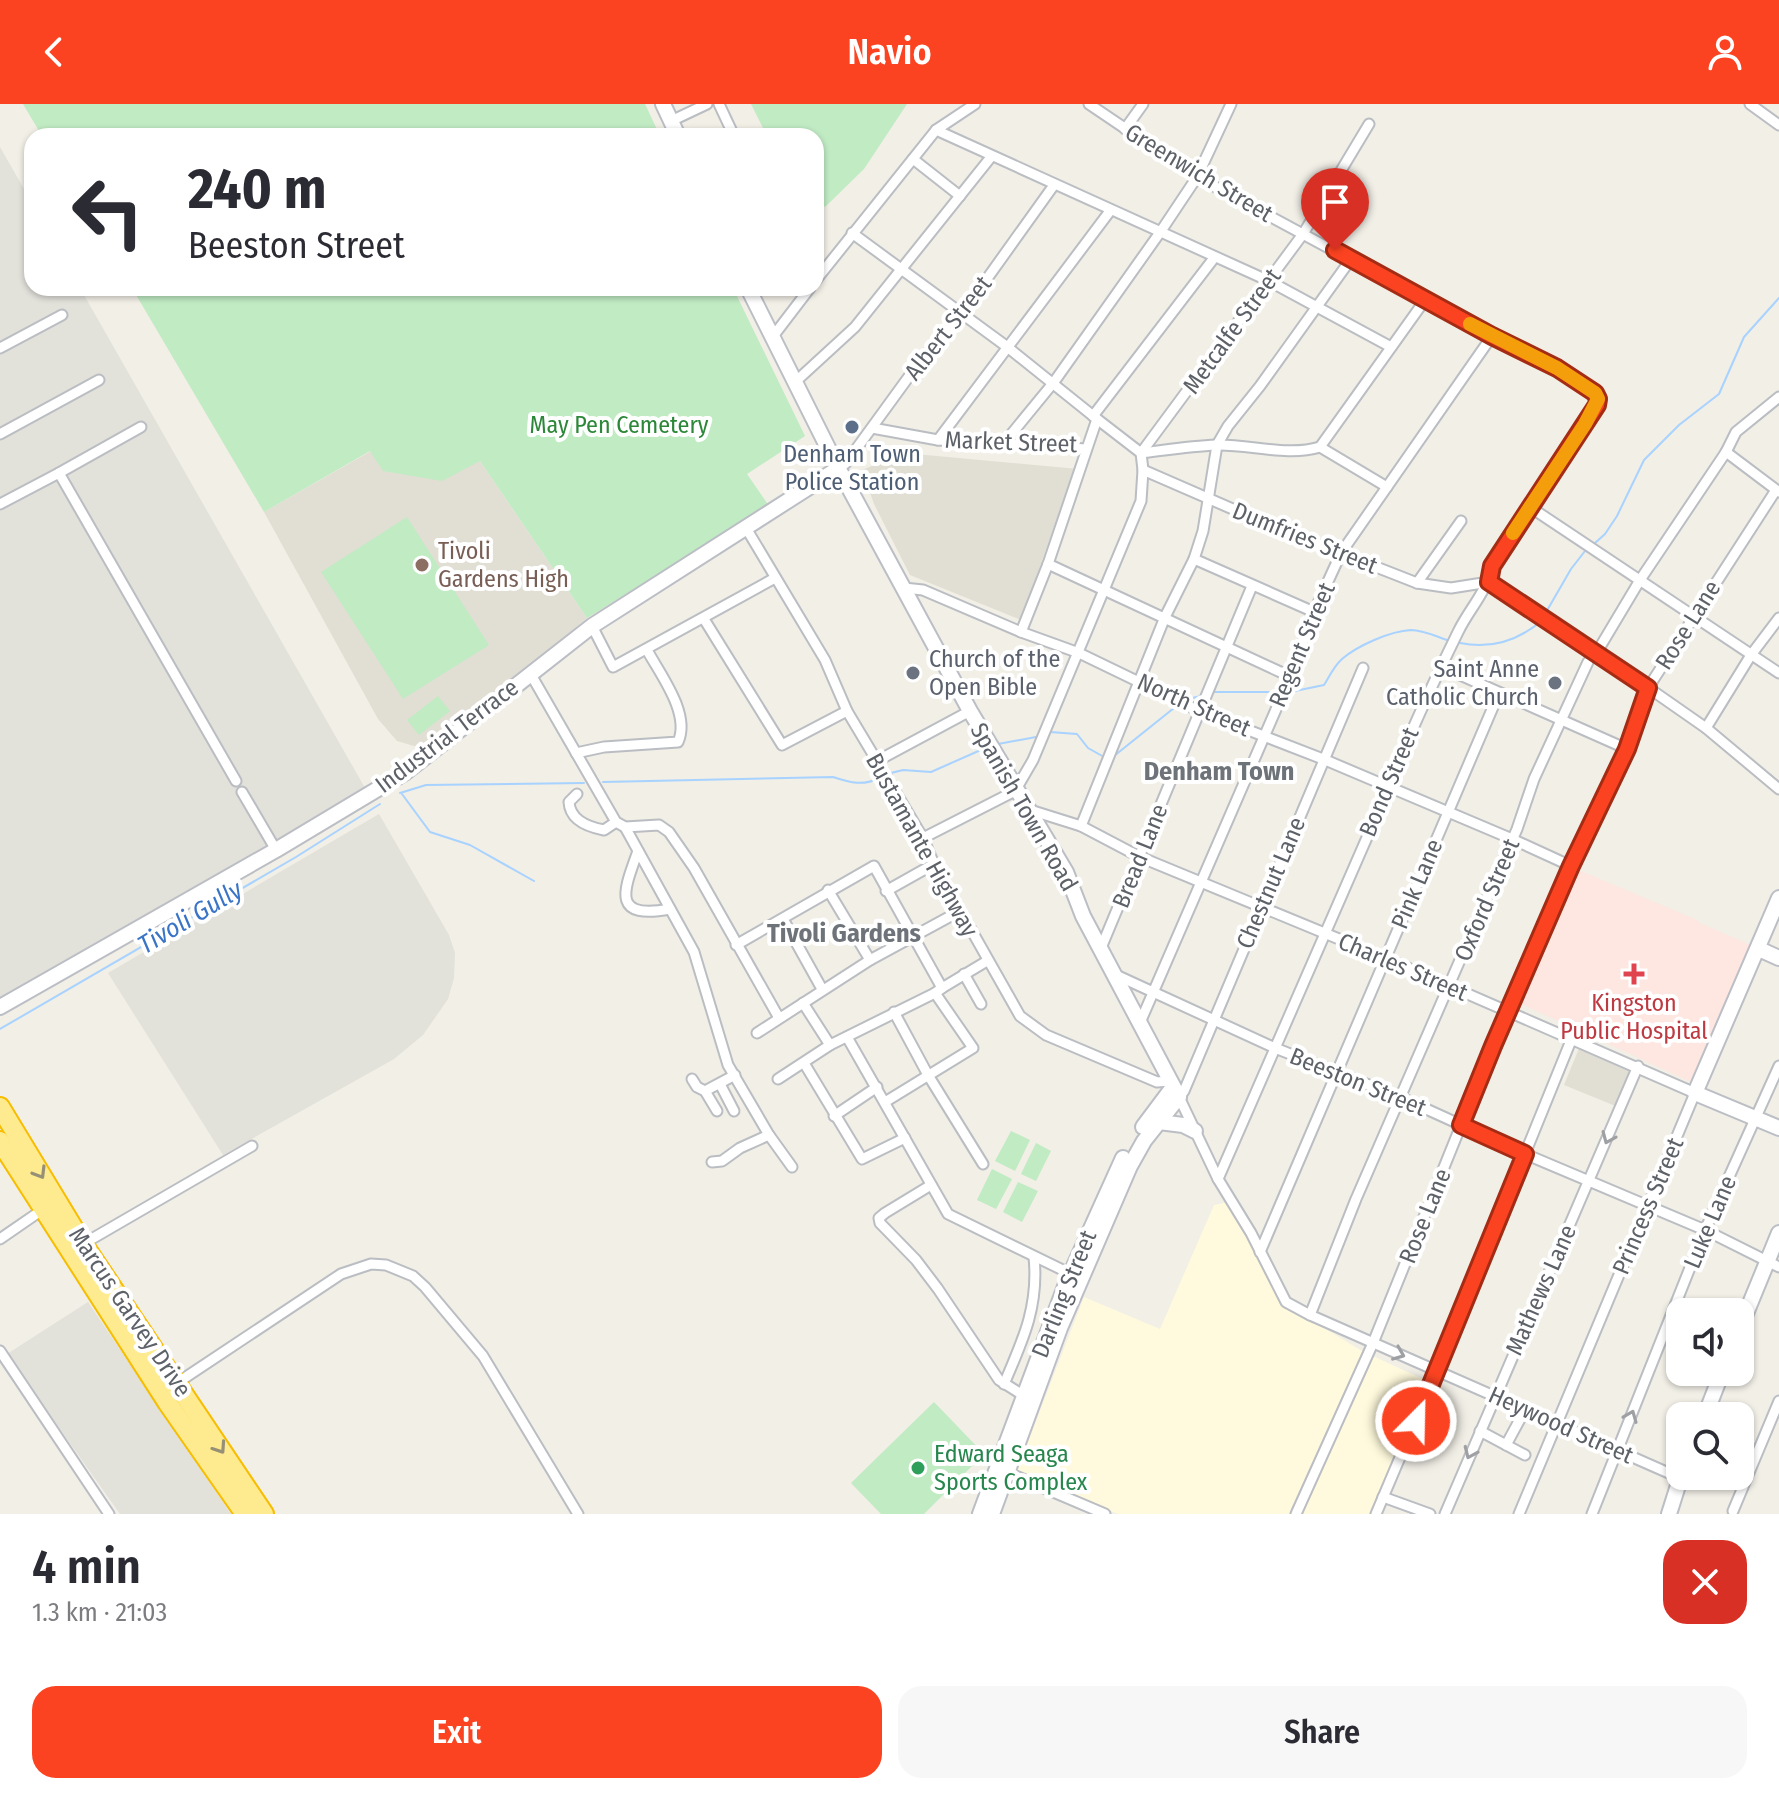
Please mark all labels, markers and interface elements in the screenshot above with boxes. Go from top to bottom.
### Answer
icon: back [32,30,76,74]
text: Navio [847,30,932,74]
icon: person [1703,30,1747,74]
street label: Greenwich Street [1120,118,1278,228]
text: 240 m [188,156,327,223]
icon: left [56,160,160,264]
pin [1301,168,1369,250]
icon: arrive [1313,180,1357,224]
text: Beeston Street [188,224,405,268]
street label: Metcalfe Street [1177,263,1287,399]
street label: Albert Street [899,270,997,386]
park label: May Pen Cemetery [529,411,709,439]
marker: Denham Town Police Station [843,418,861,436]
street label: Market Street [944,426,1078,458]
place label: Denham Town Police Station [783,440,921,496]
street label: Dumfries Street [1229,496,1382,580]
place label: Tivoli Gardens High [438,537,569,593]
marker: Tivoli Gardens High [413,556,431,574]
street label: Rose Lane [1650,575,1726,675]
street label: Regent Street [1263,578,1341,711]
place label: Church of the Open Bible [929,645,1060,701]
place label: Saint Anne Catholic Church [1386,655,1539,711]
marker: Church of the Open Bible [904,664,922,682]
street label: North Street [1133,668,1255,742]
street label: Industrial Terrace [370,673,524,799]
marker: Saint Anne Catholic Church [1546,674,1564,692]
street label: Spanish Town Road [964,718,1084,896]
street label: Bond Street [1353,723,1425,841]
street label: Bustamante Highway [860,748,984,942]
district label: Denham Town [1144,756,1294,787]
street label: Bread Lane [1107,800,1173,912]
street label: Chestnut Lane [1231,813,1311,953]
street label: Oxford Street [1449,834,1525,965]
street label: Pink Lane [1386,835,1448,933]
water label: Tivoli Gully [132,873,249,961]
district label: Tivoli Gardens [767,918,921,949]
street label: Charles Street [1334,927,1472,1007]
marker: Kingston Public Hospital [1623,963,1645,985]
place label: Kingston Public Hospital [1560,989,1708,1045]
street label: Beeston Street [1286,1042,1430,1122]
one-way arrow [1601,1130,1618,1144]
street label: Princess Street [1607,1133,1689,1279]
street label: Rose Lane [1393,1164,1457,1268]
one-way arrow [31,1165,46,1179]
street label: Luke Lane [1678,1171,1742,1273]
street label: Mathews Lane [1500,1221,1582,1359]
street label: Marcus Garvey Drive [63,1222,197,1402]
street label: Darling Street [1026,1226,1102,1362]
map controls [1666,1298,1754,1490]
button: sound [1666,1298,1754,1386]
one-way arrow [1391,1344,1405,1361]
position arrow [1374,1379,1458,1463]
street label: Heywood Street [1484,1381,1638,1469]
button: search [1666,1402,1754,1490]
one-way arrow [1621,1410,1638,1424]
one-way arrow [210,1439,225,1454]
place label: Edward Seaga Sports Complex [934,1440,1088,1496]
one-way arrow [1463,1445,1479,1459]
marker: Edward Seaga Sports Complex [909,1459,927,1477]
text: 4 min [32,1538,141,1596]
button: close [1663,1540,1747,1624]
text: 1.3 km · 21:03 [32,1597,167,1628]
button: Exit [32,1686,882,1778]
button: Share [898,1686,1747,1778]

